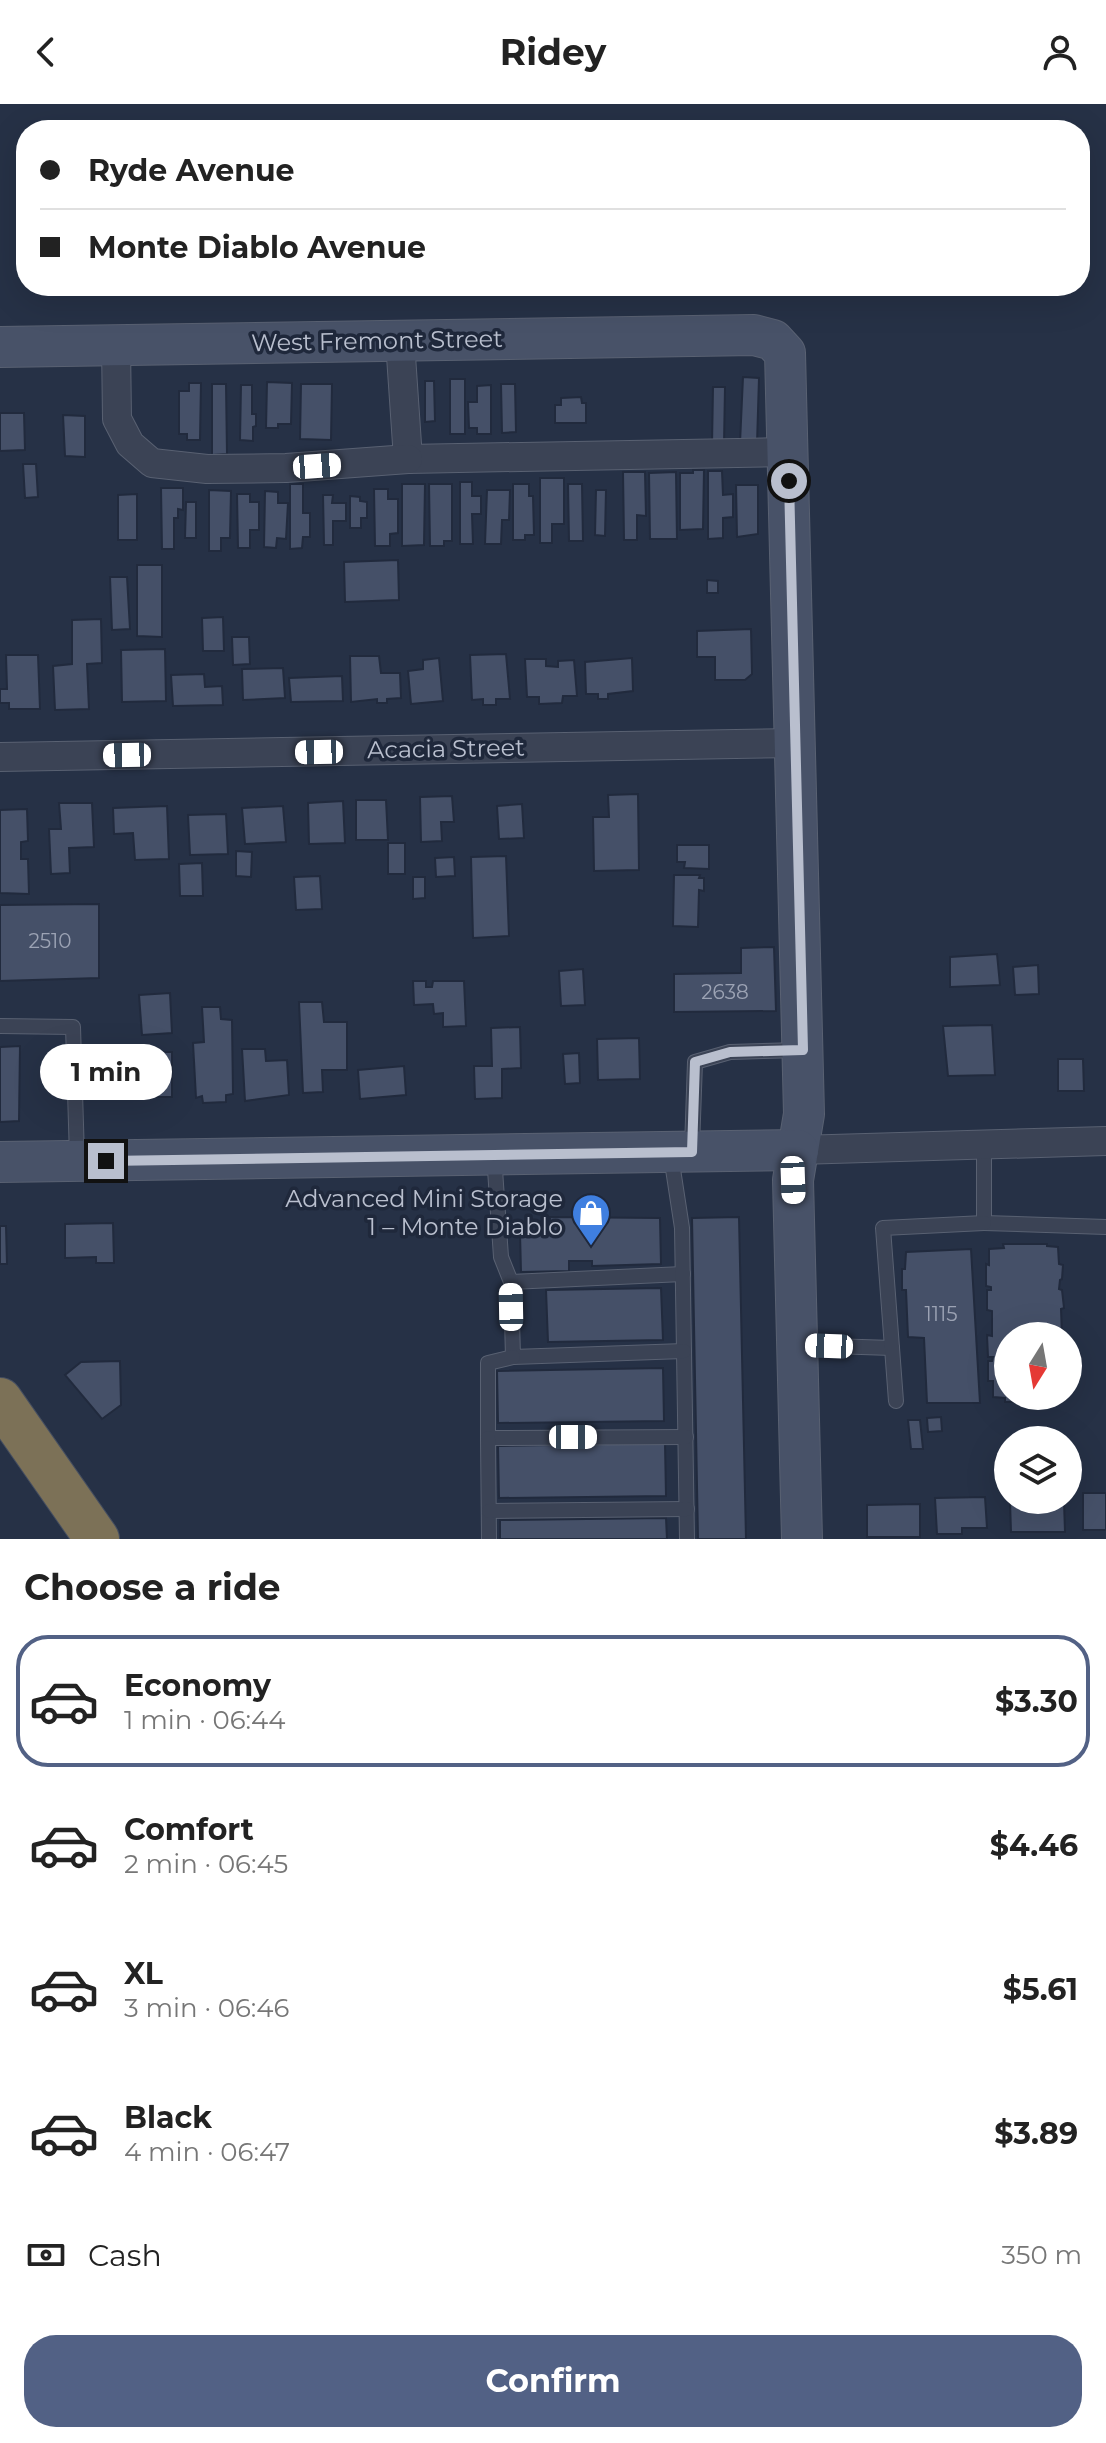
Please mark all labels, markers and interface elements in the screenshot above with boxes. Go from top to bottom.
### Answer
icon: back [24,30,68,74]
text: Ridey [500,30,606,74]
icon: person [1038,30,1082,74]
text: Ryde Avenue [88,152,295,189]
text: Monte Diablo Avenue [88,229,426,266]
street label: West Fremont Street [251,324,503,357]
car [292,452,342,480]
route start [771,463,807,499]
street label: Acacia Street [367,733,525,764]
car [295,740,343,764]
car [103,743,151,767]
house number: 2510 [28,929,72,953]
house number: 2638 [701,980,749,1004]
callout: 1 min [40,1045,172,1101]
text: 1 min [71,1056,141,1088]
route end [88,1143,124,1179]
car [780,1156,806,1204]
place label: Advanced Mini Storage 1 – Monte Diablo [285,1184,563,1241]
shop icon: Advanced Mini Storage 1 – Monte Diablo [570,1192,612,1247]
car [499,1283,523,1331]
house number: 1115 [925,1302,957,1326]
north arrow [994,1322,1082,1410]
map controls [994,1322,1082,1514]
car [805,1333,853,1359]
car [549,1425,597,1449]
button: layers [994,1426,1082,1514]
text: Choose a ride [24,1565,281,1609]
icon: car [28,1665,100,1737]
text: Economy [124,1667,271,1704]
text: $3.30 [995,1683,1078,1720]
text: 1 min · 06:44 [124,1704,285,1736]
icon: car [28,1809,100,1881]
text: Comfort [124,1811,254,1848]
text: $4.46 [990,1827,1078,1864]
text: 2 min · 06:45 [124,1848,288,1880]
icon: car [28,1953,100,2025]
text: XL [124,1955,163,1992]
text: $5.61 [1003,1971,1078,2008]
text: 3 min · 06:46 [124,1992,289,2024]
icon: car [28,2097,100,2169]
text: Black [124,2099,212,2136]
text: $3.89 [994,2115,1078,2152]
text: 4 min · 06:47 [124,2136,290,2168]
icon: cash [24,2233,68,2277]
text: Cash [88,2237,162,2274]
text: 350 m [1001,2239,1082,2271]
button: Confirm [24,2335,1082,2427]

